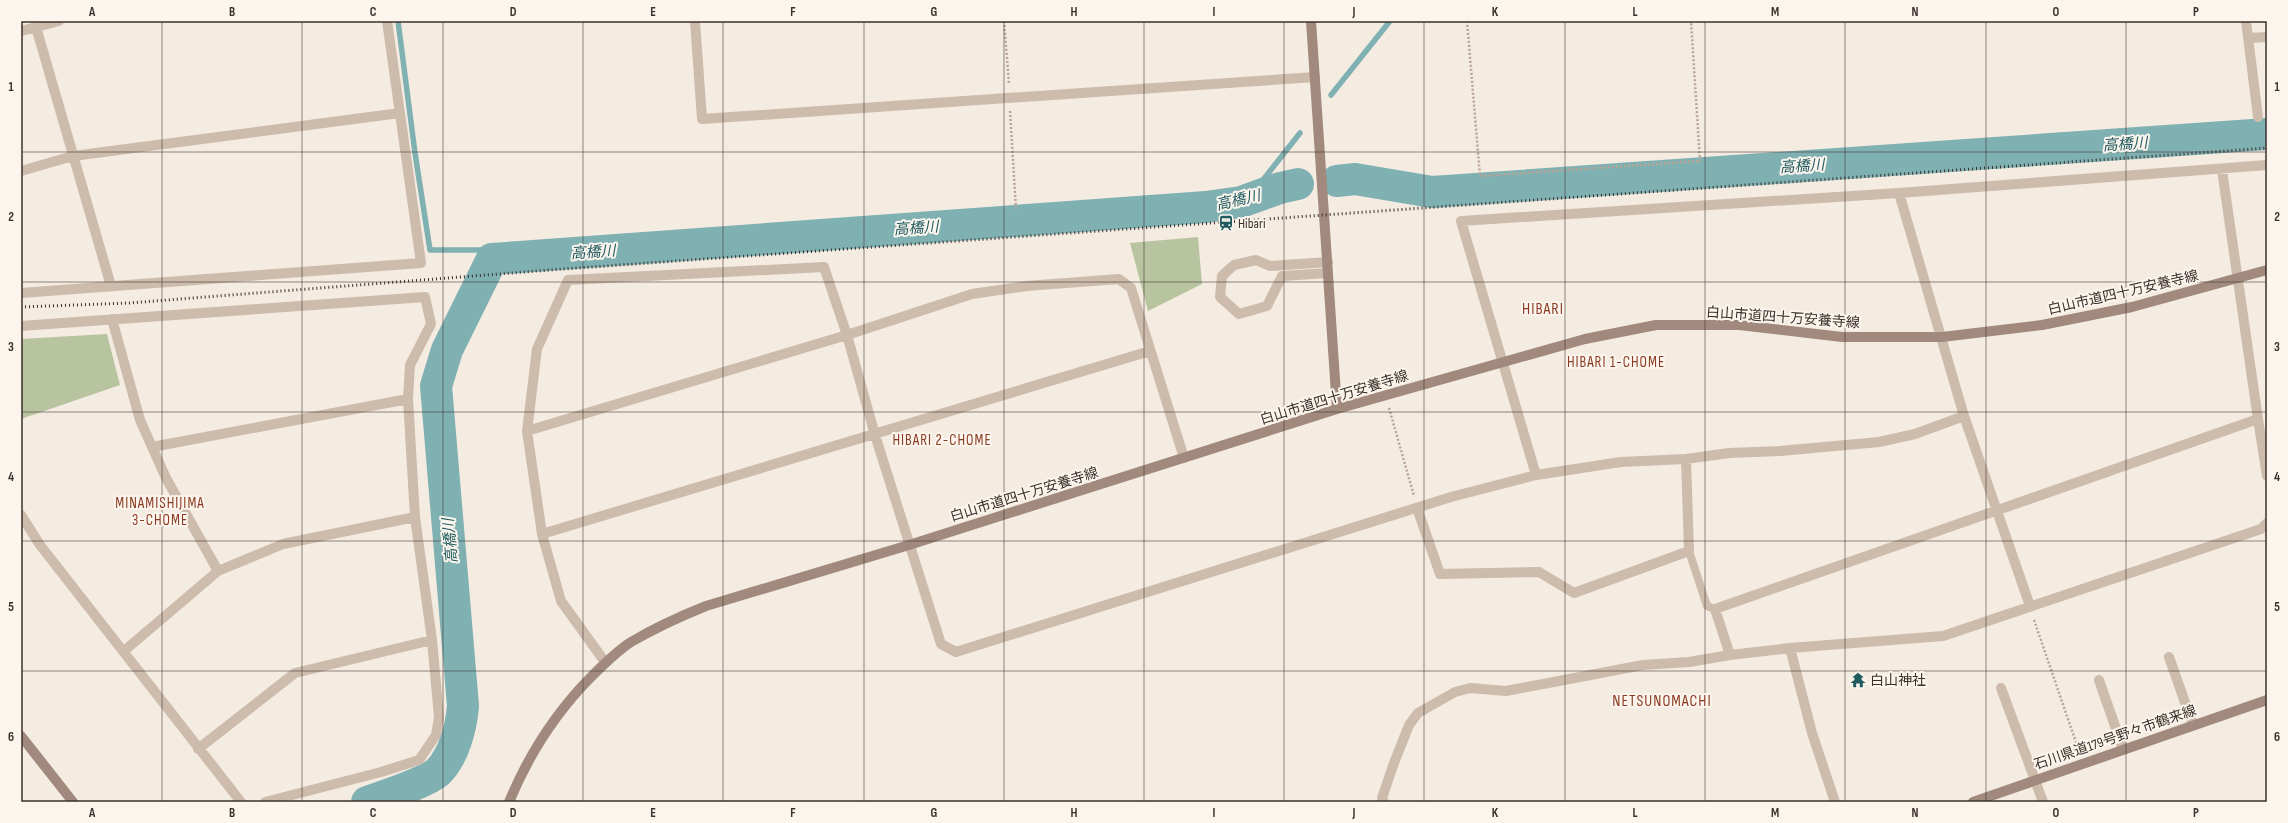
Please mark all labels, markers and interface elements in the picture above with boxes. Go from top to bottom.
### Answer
text: A [88,4,96,20]
text: B [229,4,235,20]
text: C [370,4,377,20]
text: D [510,4,517,20]
text: E [650,4,656,20]
text: F [790,4,796,20]
text: G [931,4,938,20]
text: H [1071,4,1078,20]
text: I [1213,4,1216,20]
text: J [1352,4,1356,20]
text: K [1492,4,1499,20]
text: L [1632,4,1638,20]
text: M [1771,4,1779,20]
text: N [1912,4,1919,20]
text: O [2053,4,2060,20]
text: P [2193,4,2199,20]
text: 1 [8,79,14,95]
text: 1 [2274,79,2280,95]
water label: 高橋川 [2102,133,2150,156]
water label: 高橋川 [1779,155,1827,178]
water label: 高橋川 [1214,186,1264,215]
text: 2 [8,209,14,225]
text: 2 [2274,209,2280,225]
station icon: Hibari [1217,214,1235,232]
place label: Hibari [1238,215,1266,232]
water label: 高橋川 [893,217,941,240]
water label: 高橋川 [570,241,618,264]
street label: 白山市道四十万安養寺線 [2046,267,2200,318]
district label: HIBARI [1522,300,1564,319]
street label: 白山市道四十万安養寺線 [1706,304,1860,331]
text: 3 [8,339,14,355]
text: 3 [2274,339,2280,355]
district label: HIBARI 1-CHOME [1567,353,1665,372]
street label: 白山市道四十万安養寺線 [1258,367,1410,428]
district label: HIBARI 2-CHOME [892,431,992,450]
street label: 白山市道四十万安養寺線 [948,464,1100,525]
text: 4 [8,469,14,485]
text: 4 [2274,469,2280,485]
district label: MINAMISHIJIMA 3-CHOME [115,494,205,530]
water label: 高橋川 [439,516,462,564]
text: 5 [8,599,14,615]
text: 5 [2274,599,2280,615]
temple icon: 白山神社 [1849,671,1867,689]
place label: 白山神社 [1870,672,1926,689]
district label: NETSUNOMACHI [1612,692,1712,711]
street label: 石川県道179号野々市鶴来線 [2032,702,2199,773]
text: 6 [8,729,14,745]
text: 6 [2274,729,2280,745]
text: A [88,805,96,821]
text: B [229,805,235,821]
text: C [370,805,377,821]
text: D [510,805,517,821]
text: E [650,805,656,821]
text: F [790,805,796,821]
text: G [931,805,938,821]
text: H [1071,805,1078,821]
text: I [1213,805,1216,821]
text: J [1352,805,1356,821]
text: K [1492,805,1499,821]
text: L [1632,805,1638,821]
text: M [1771,805,1779,821]
text: N [1912,805,1919,821]
text: O [2053,805,2060,821]
text: P [2193,805,2199,821]

